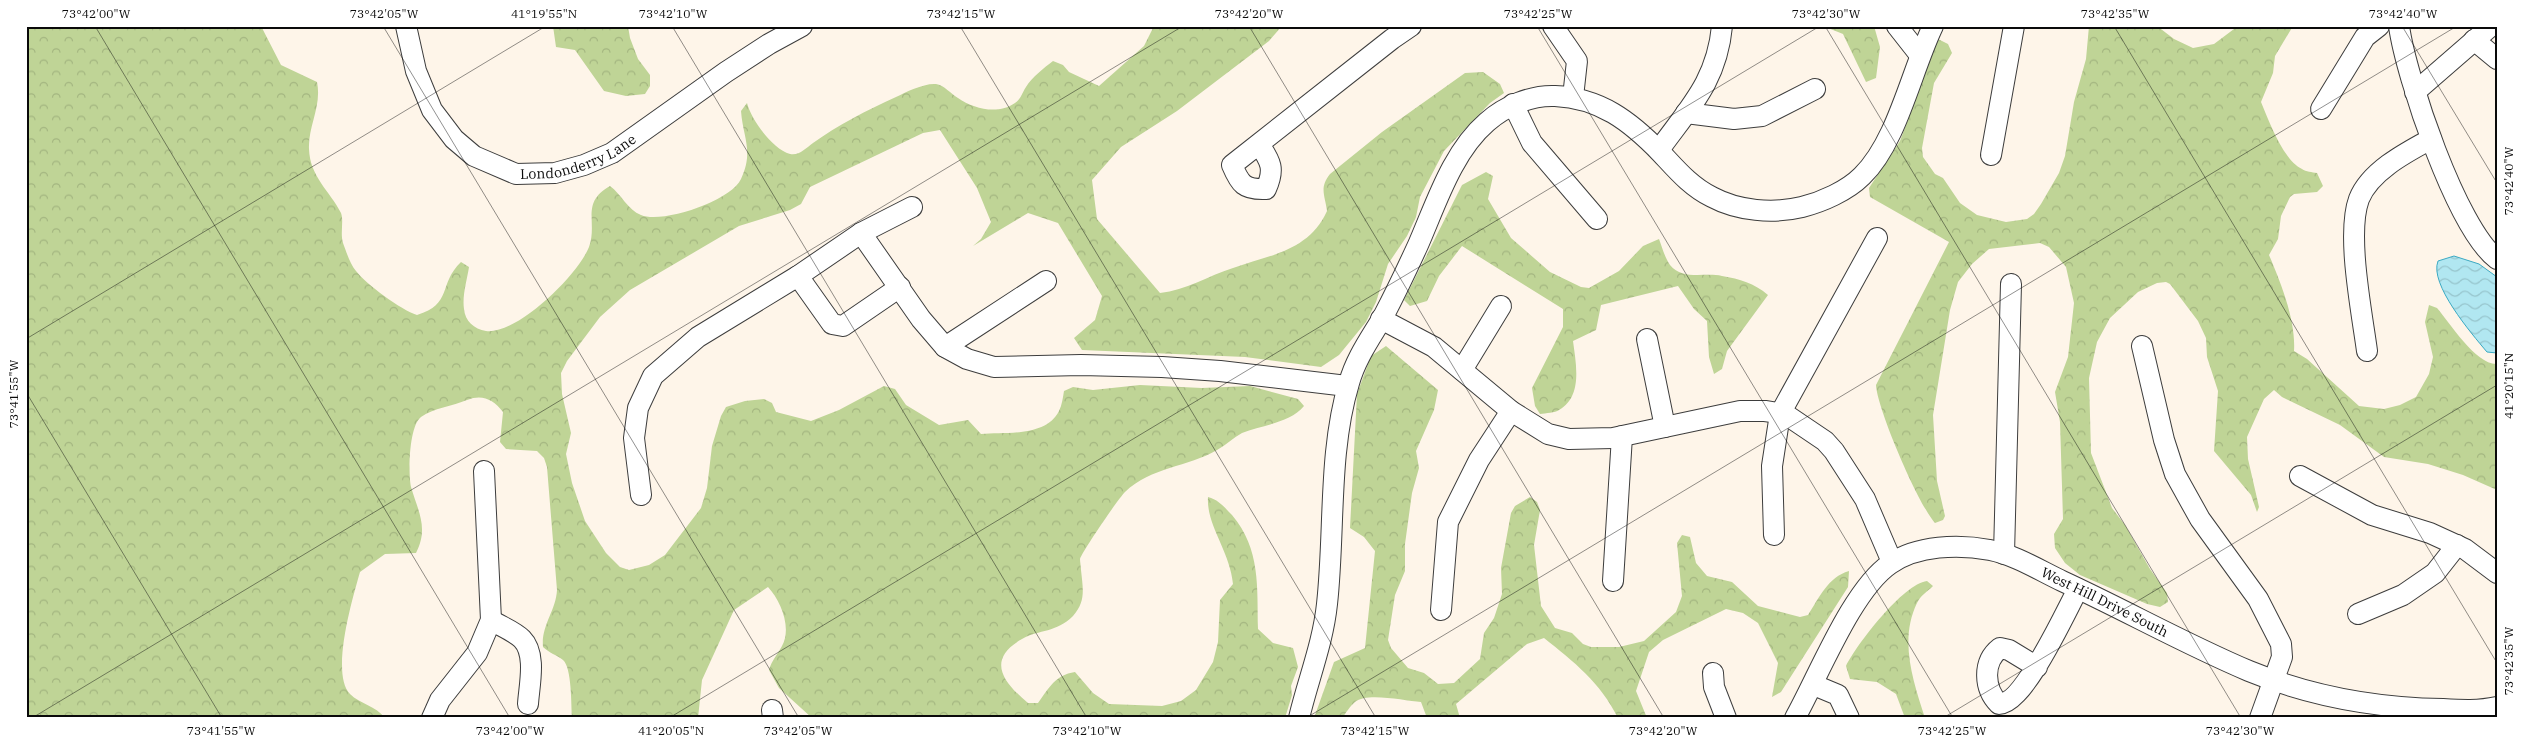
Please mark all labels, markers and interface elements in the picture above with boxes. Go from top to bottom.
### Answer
text: 73°42'00"W [62,6,131,21]
text: 73°42'05"W [350,6,419,21]
text: 41°19'55"N [511,6,577,21]
text: 73°42'10"W [639,6,708,21]
text: 73°42'15"W [927,6,996,21]
text: 73°42'20"W [1215,6,1284,21]
text: 73°42'25"W [1504,6,1573,21]
text: 73°42'30"W [1792,6,1861,21]
text: 73°42'35"W [2081,6,2150,21]
text: 73°42'40"W [2369,6,2438,21]
street label: Londonderry Lane [520,130,639,183]
text: 73°42'40"W [2501,146,2516,215]
text: 41°20'15"N [2501,353,2516,419]
text: 73°41'55"W [6,359,21,428]
street label: West Hill Drive South [2038,563,2172,641]
text: 73°42'35"W [2501,626,2516,695]
text: 73°41'55"W [187,723,256,738]
text: 73°42'00"W [476,723,545,738]
text: 41°20'05"N [638,723,704,738]
text: 73°42'05"W [764,723,833,738]
text: 73°42'10"W [1053,723,1122,738]
text: 73°42'15"W [1341,723,1410,738]
text: 73°42'20"W [1629,723,1698,738]
text: 73°42'25"W [1918,723,1987,738]
text: 73°42'30"W [2206,723,2275,738]

